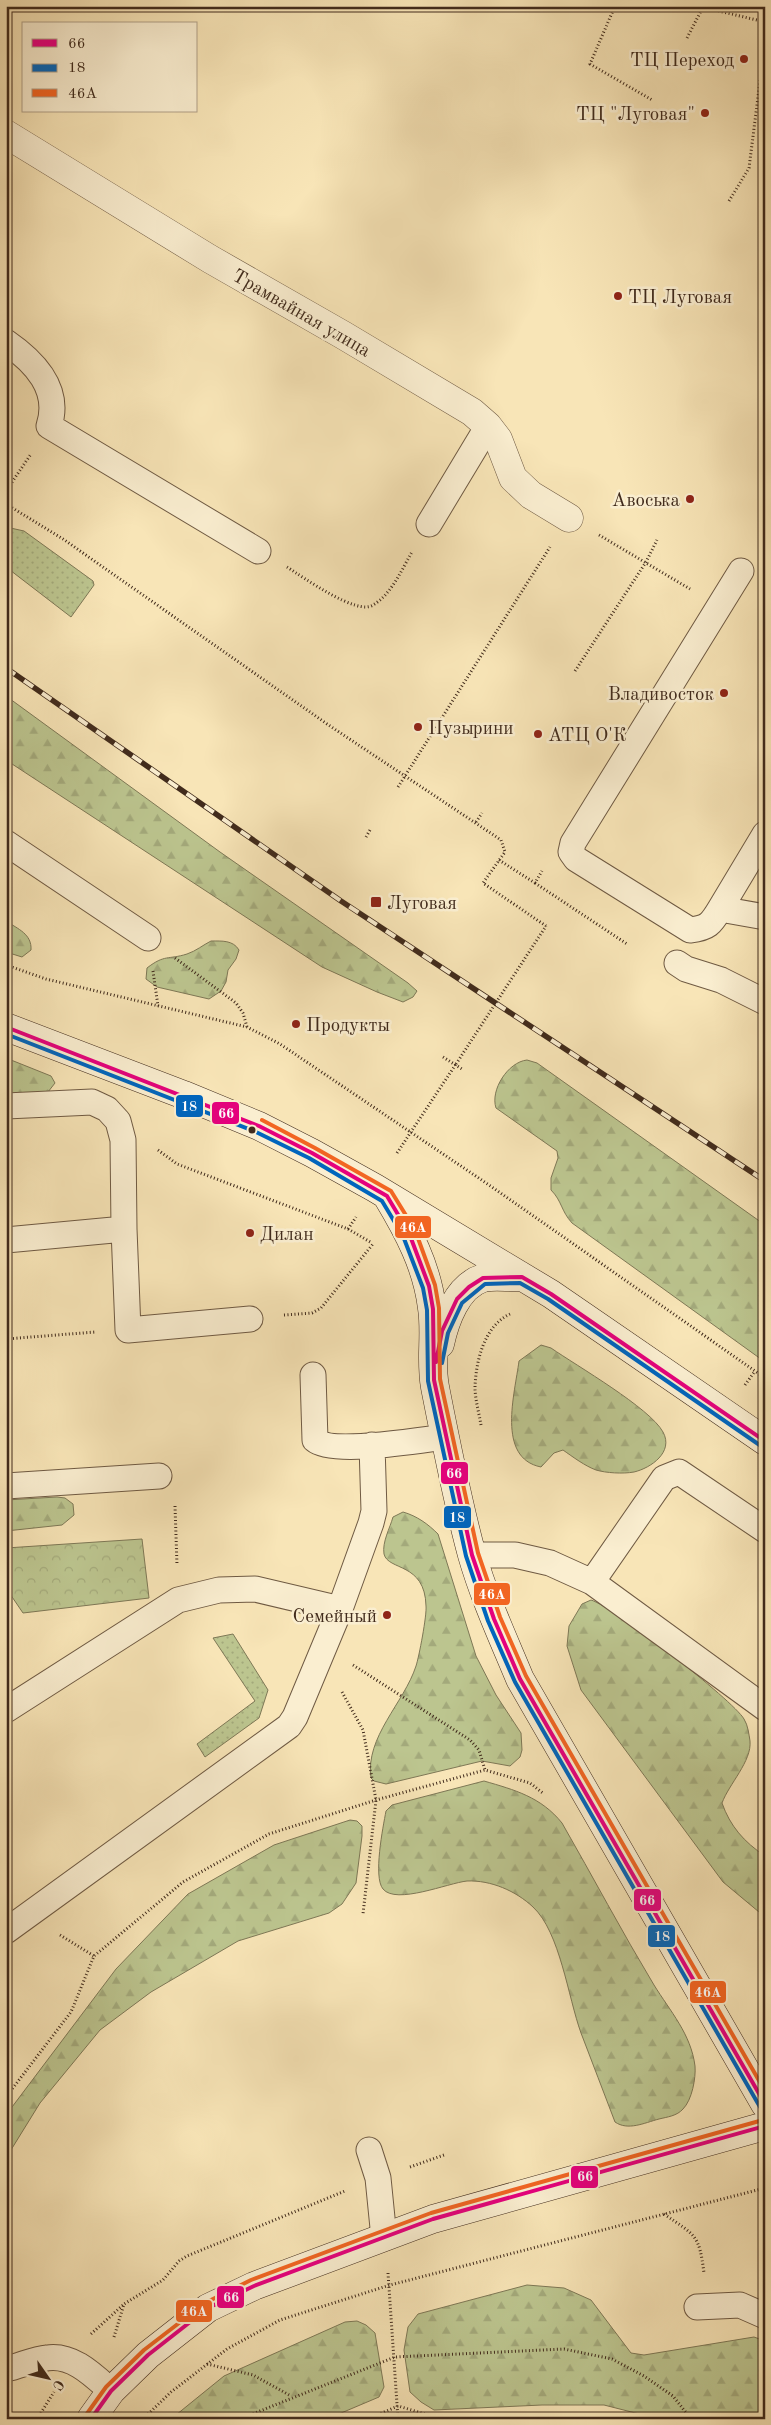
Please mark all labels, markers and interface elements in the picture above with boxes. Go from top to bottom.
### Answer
legend [22,22,198,112]
text: 66 [68,37,85,52]
place label: ТЦ Переход [630,52,735,71]
marker: ТЦ Переход [738,53,750,65]
text: 18 [68,61,85,76]
text: 46А [68,87,97,102]
place label: ТЦ "Луговая" [576,106,695,125]
marker: ТЦ "Луговая" [699,107,711,119]
street label: Трамвайная улица [228,267,374,362]
place label: ТЦ Луговая [628,289,732,308]
marker: ТЦ Луговая [612,290,624,302]
place label: Авоська [612,492,681,511]
marker: Авоська [684,493,696,505]
place label: Владивосток [608,686,714,705]
marker: Владивосток [718,687,730,699]
place label: Пузырини [428,720,514,739]
marker: Пузырини [412,721,424,733]
place label: АТЦ О'К [548,727,627,746]
marker: АТЦ О'К [532,728,544,740]
marker: Луговая [369,895,383,909]
place label: Луговая [387,895,457,914]
place label: Продукты [306,1017,390,1036]
marker: Продукты [290,1018,302,1030]
line badge: 18 [175,1094,204,1118]
text: 18 [181,1100,197,1114]
line badge: 66 [211,1101,240,1125]
text: 66 [218,1107,234,1121]
unlabelled marker [247,1125,257,1135]
line badge: 46А [394,1215,432,1239]
text: 46А [400,1221,427,1235]
place label: Дилан [260,1226,314,1245]
marker: Дилан [244,1227,256,1239]
line badge: 66 [440,1461,469,1485]
text: 66 [446,1467,462,1481]
line badge: 18 [443,1505,472,1529]
text: 18 [449,1511,465,1525]
line badge: 46А [473,1582,511,1606]
text: 46А [479,1588,506,1602]
place label: Семейный [292,1608,377,1627]
marker: Семейный [381,1609,393,1621]
line badge: 66 [633,1888,662,1912]
text: 66 [639,1894,655,1908]
line badge: 18 [647,1924,676,1948]
text: 18 [654,1930,670,1944]
line badge: 46А [689,1980,727,2004]
text: 46А [695,1986,722,2000]
line badge: 66 [570,2165,599,2189]
text: 66 [577,2170,593,2184]
line badge: 66 [216,2285,245,2309]
text: 66 [223,2291,239,2305]
line badge: 46А [175,2299,213,2323]
text: 46А [181,2305,208,2319]
north arrow [22,2352,72,2402]
text: С [50,2377,66,2392]

